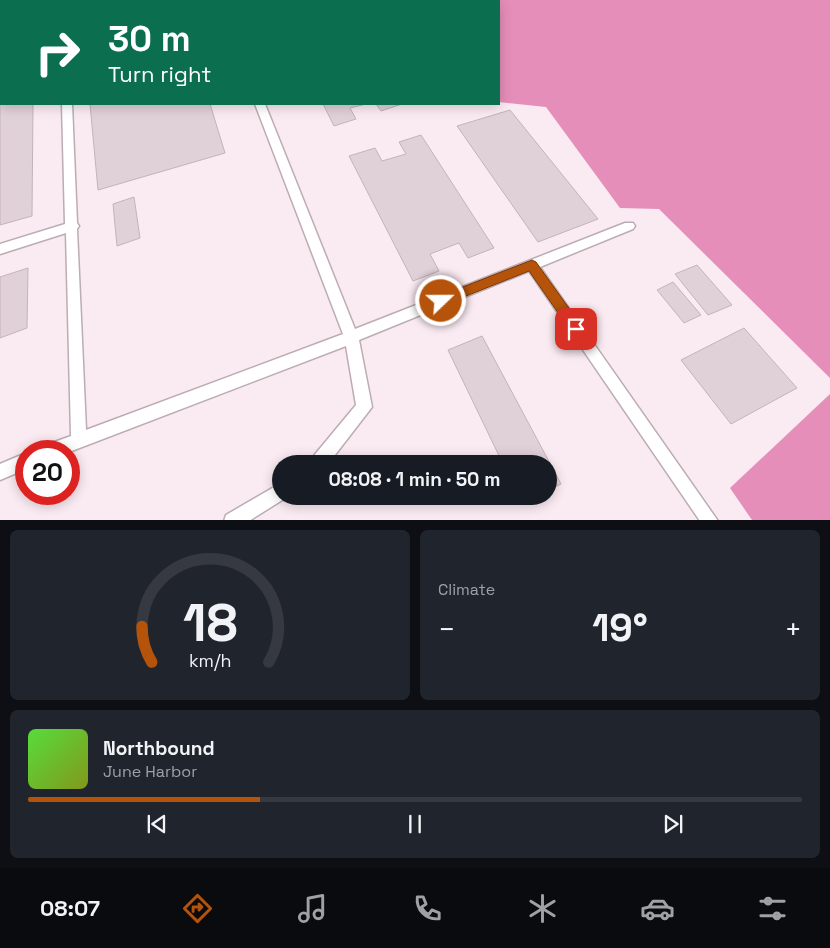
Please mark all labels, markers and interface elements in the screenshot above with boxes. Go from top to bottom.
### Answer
text: 30 m [108,17,191,61]
icon: right [25,20,90,85]
text: Turn right [108,60,211,88]
position arrow [414,274,466,326]
pin [555,308,597,350]
icon: arrive [562,315,590,343]
speed limit sign: 20 [15,440,80,505]
text: 08:08 · 1 min · 50 m [329,467,500,492]
text: Climate [438,579,495,600]
text: 18 [183,590,237,656]
text: 19° [592,604,648,652]
text: − [438,611,455,647]
text: + [785,611,802,647]
text: km/h [189,649,231,672]
text: Northbound [103,736,215,761]
text: June Harbor [103,761,197,782]
icon: previous [143,810,171,838]
icon: pause [401,810,429,838]
icon: next [659,810,687,838]
icon: directions [180,891,215,926]
icon: music [295,891,330,926]
icon: phone [410,891,445,926]
icon: climate [525,891,560,926]
icon: car [640,891,675,926]
icon: filters [755,891,790,926]
text: 08:07 [40,894,100,922]

